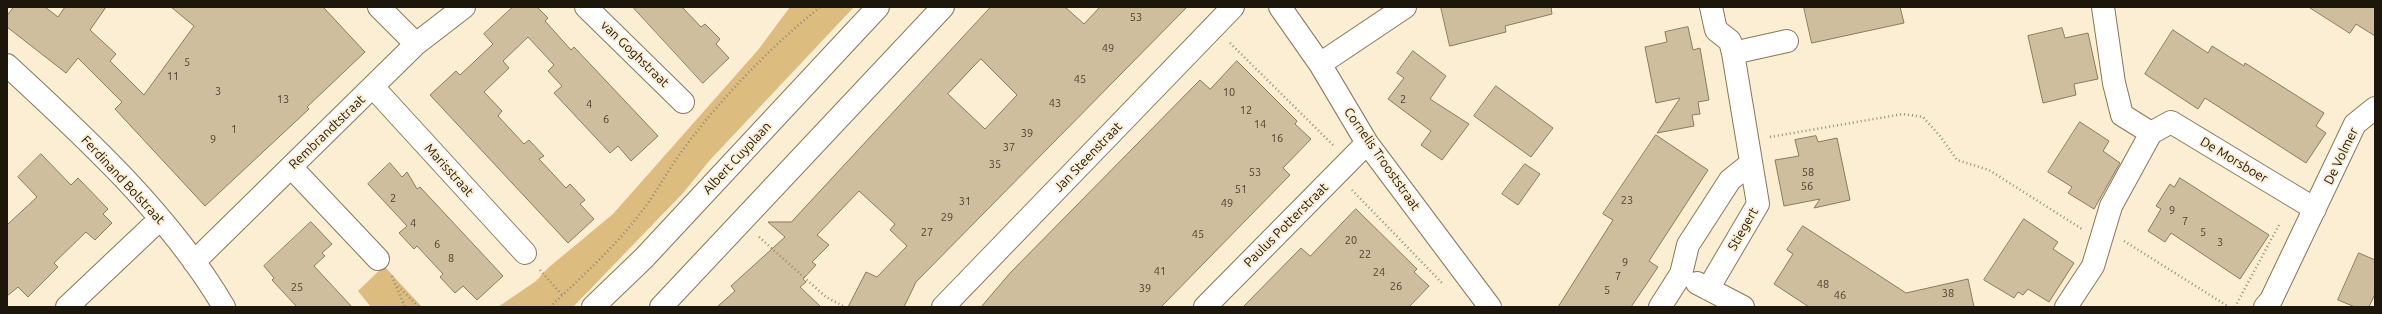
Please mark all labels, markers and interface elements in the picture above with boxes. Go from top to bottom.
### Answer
house number: 53 [1130,10,1142,24]
street label: van Goghstraat [598,18,672,90]
house number: 49 [1102,41,1114,55]
house number: 5 [184,55,190,69]
house number: 11 [167,69,179,83]
house number: 45 [1074,72,1086,86]
house number: 3 [215,84,221,98]
house number: 10 [1223,85,1235,99]
house number: 13 [277,92,289,106]
street label: Rembrandtstraat [286,92,368,172]
house number: 2 [1400,92,1406,106]
house number: 43 [1049,96,1061,110]
house number: 4 [586,97,592,111]
house number: 12 [1240,103,1252,117]
street label: Cornelis Trooststraat [1341,105,1423,213]
house number: 6 [603,112,609,126]
house number: 14 [1254,117,1266,131]
street label: Albert Cuyplaan [700,119,774,197]
street label: Jan Steenstraat [1051,119,1125,195]
house number: 1 [231,122,237,136]
street label: De Volmer [2321,125,2361,187]
house number: 39 [1021,126,1033,140]
house number: 16 [1271,131,1283,145]
house number: 9 [210,132,216,146]
street label: Ferdinand Bolstraat [78,133,168,227]
street label: De Morsboer [2197,134,2271,186]
street label: Marisstraat [421,140,477,200]
house number: 37 [1003,140,1015,154]
house number: 35 [989,157,1001,171]
house number: 53 [1249,165,1261,179]
house number: 58 [1802,165,1814,179]
house number: 56 [1801,179,1813,193]
street label: Paulus Potterstraat [1241,180,1331,270]
house number: 51 [1235,182,1247,196]
house number: 2 [390,191,396,205]
house number: 23 [1621,193,1633,207]
house number: 31 [959,194,971,208]
house number: 49 [1221,196,1233,210]
house number: 9 [2169,203,2175,217]
street label: Stiegert [1725,205,1761,253]
house number: 29 [941,210,953,224]
house number: 7 [2182,214,2188,228]
house number: 4 [410,216,416,230]
house number: 27 [921,225,933,239]
house number: 5 [2200,225,2206,239]
house number: 45 [1192,227,1204,241]
house number: 20 [1345,233,1357,247]
house number: 3 [2217,235,2223,249]
house number: 6 [434,237,440,251]
house number: 22 [1359,247,1371,261]
house number: 8 [448,251,454,265]
house number: 9 [1622,255,1628,269]
house number: 41 [1154,264,1166,278]
house number: 24 [1373,265,1385,279]
house number: 7 [1615,269,1621,283]
house number: 48 [1817,277,1829,291]
house number: 26 [1390,279,1402,293]
house number: 25 [291,280,303,294]
house number: 39 [1139,281,1151,295]
house number: 5 [1604,283,1610,297]
house number: 38 [1942,286,1954,300]
house number: 46 [1834,288,1846,302]

